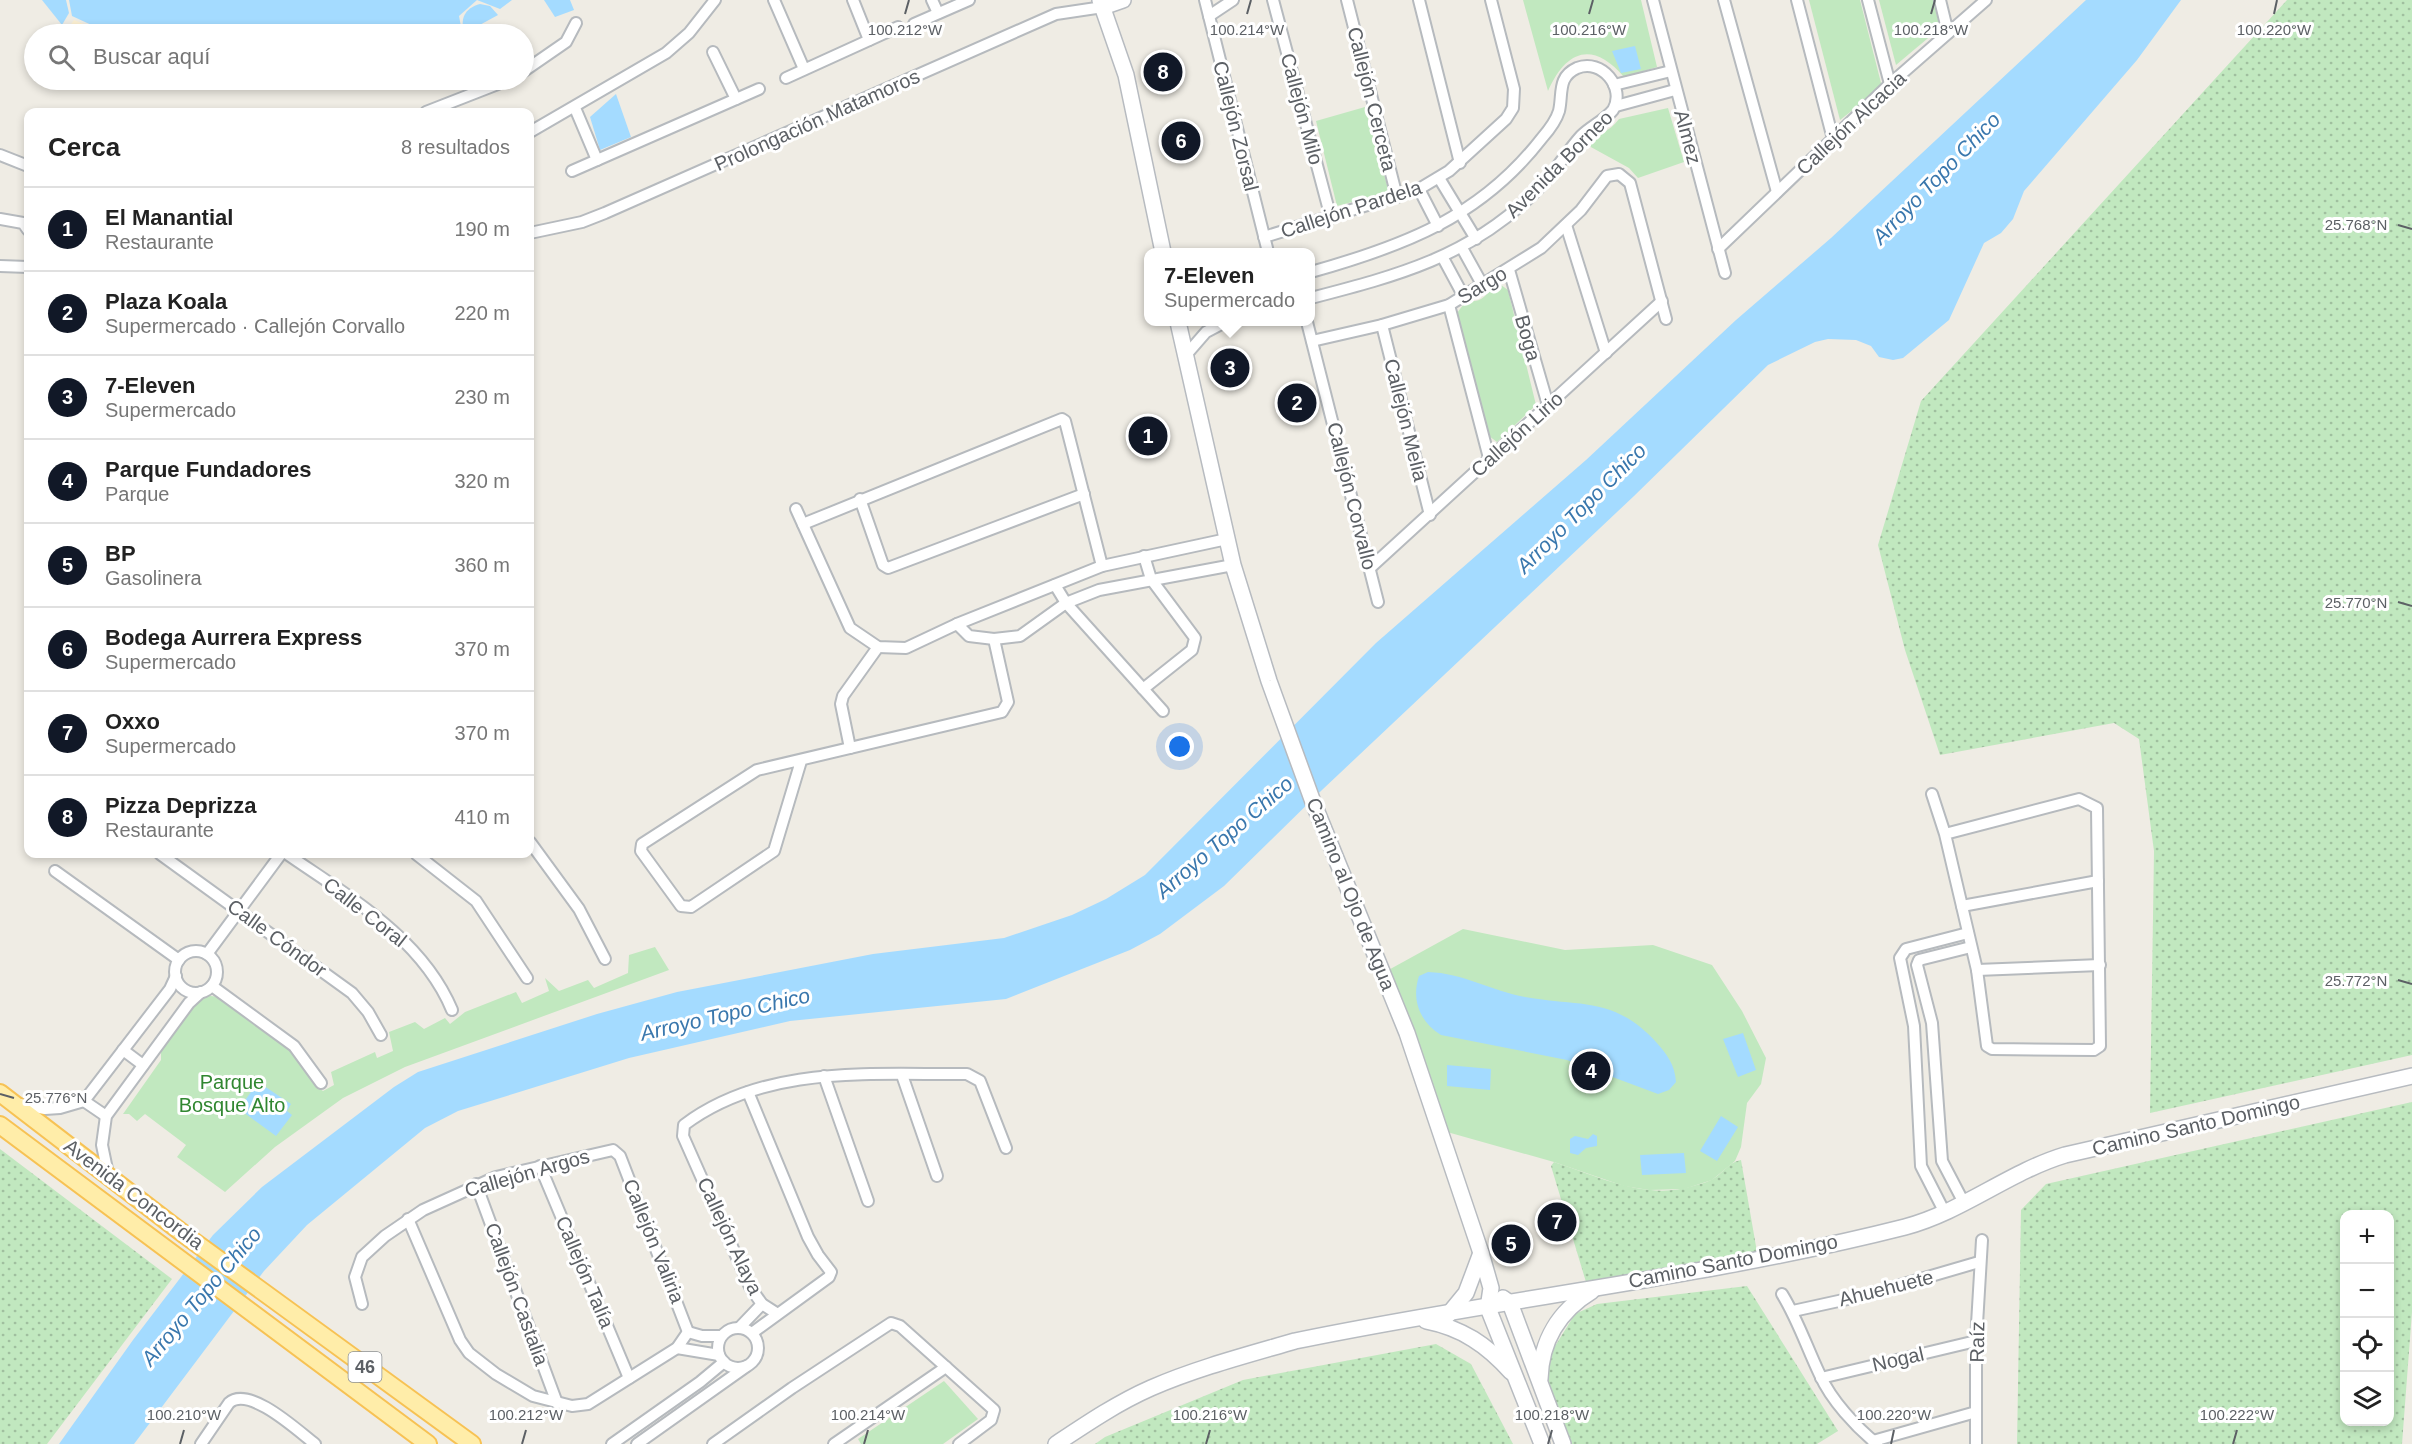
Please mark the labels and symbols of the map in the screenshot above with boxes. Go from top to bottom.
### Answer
text: 100.212°W [868,21,943,38]
text: 100.214°W [1210,21,1285,38]
text: 100.216°W [1552,21,1627,38]
text: 100.218°W [1894,21,1969,38]
text: 100.220°W [2237,21,2312,38]
street label: Callejón Cerceta [1343,25,1401,174]
pin: 8 [1144,50,1182,94]
street label: Callejón Milo [1277,51,1327,167]
street label: Callejón Zorsal [1209,59,1263,193]
street label: Prolongación Matamoros [711,65,923,175]
street label: Callejón Alcacia [1792,66,1911,179]
street label: Avenida Borneo [1501,106,1617,222]
street label: Almez [1670,107,1706,167]
water label: Arroyo Topo Chico [1866,108,2005,250]
pin: 6 [1162,118,1200,164]
street label: Callejón Pardela [1278,176,1425,242]
text: 25.768°N [2325,216,2387,233]
street label: Sargo [1453,262,1511,308]
street label: Boga [1511,313,1545,364]
pin: 3 [1210,346,1250,391]
street label: Callejón Melia [1380,356,1432,484]
pin: 2 [1278,380,1316,426]
street label: Callejón Lirio [1467,387,1567,481]
pin: 1 [1128,414,1168,458]
street label: Callejón Corvallo [1323,420,1381,572]
water label: Arroyo Topo Chico [1510,438,1651,579]
text: 25.770°N [2325,594,2387,611]
your location [1165,732,1194,761]
water label: Arroyo Topo Chico [1150,771,1297,904]
street label: Camino al Ojo de Agua [1302,795,1400,994]
street label: Calle Coral [319,873,411,951]
street label: Calle Cóndor [223,895,331,981]
text: 25.772°N [2325,972,2387,989]
water label: Arroyo Topo Chico [636,983,812,1045]
pin: 4 [1572,1048,1610,1094]
park label: Parque Bosque Alto [179,1071,285,1116]
text: 25.776°N [25,1089,87,1106]
street label: Camino Santo Domingo [2090,1090,2302,1160]
street label: Avenida Concordia [60,1134,209,1254]
street label: Callejón Argos [462,1145,592,1201]
street label: Callejón Alaya [693,1174,767,1299]
street label: Callejón Valiria [619,1176,689,1307]
pin: 7 [1538,1200,1576,1244]
street label: Callejón Talía [551,1213,619,1332]
street label: Callejón Castalia [481,1220,553,1369]
water label: Arroyo Topo Chico [135,1222,266,1371]
pin: 5 [1492,1222,1530,1266]
street label: Camino Santo Domingo [1627,1230,1839,1292]
street label: Ahuehuete [1836,1266,1936,1310]
street label: Raíz [1966,1321,1988,1363]
street label: Nogal [1870,1342,1926,1376]
road number: 46 [348,1352,382,1382]
text: 100.210°W [147,1406,222,1423]
text: 100.212°W [489,1406,564,1423]
text: 100.214°W [831,1406,906,1423]
text: 100.216°W [1173,1406,1248,1423]
text: 100.218°W [1515,1406,1590,1423]
text: 100.220°W [1857,1406,1932,1423]
text: 100.222°W [2200,1406,2275,1423]

